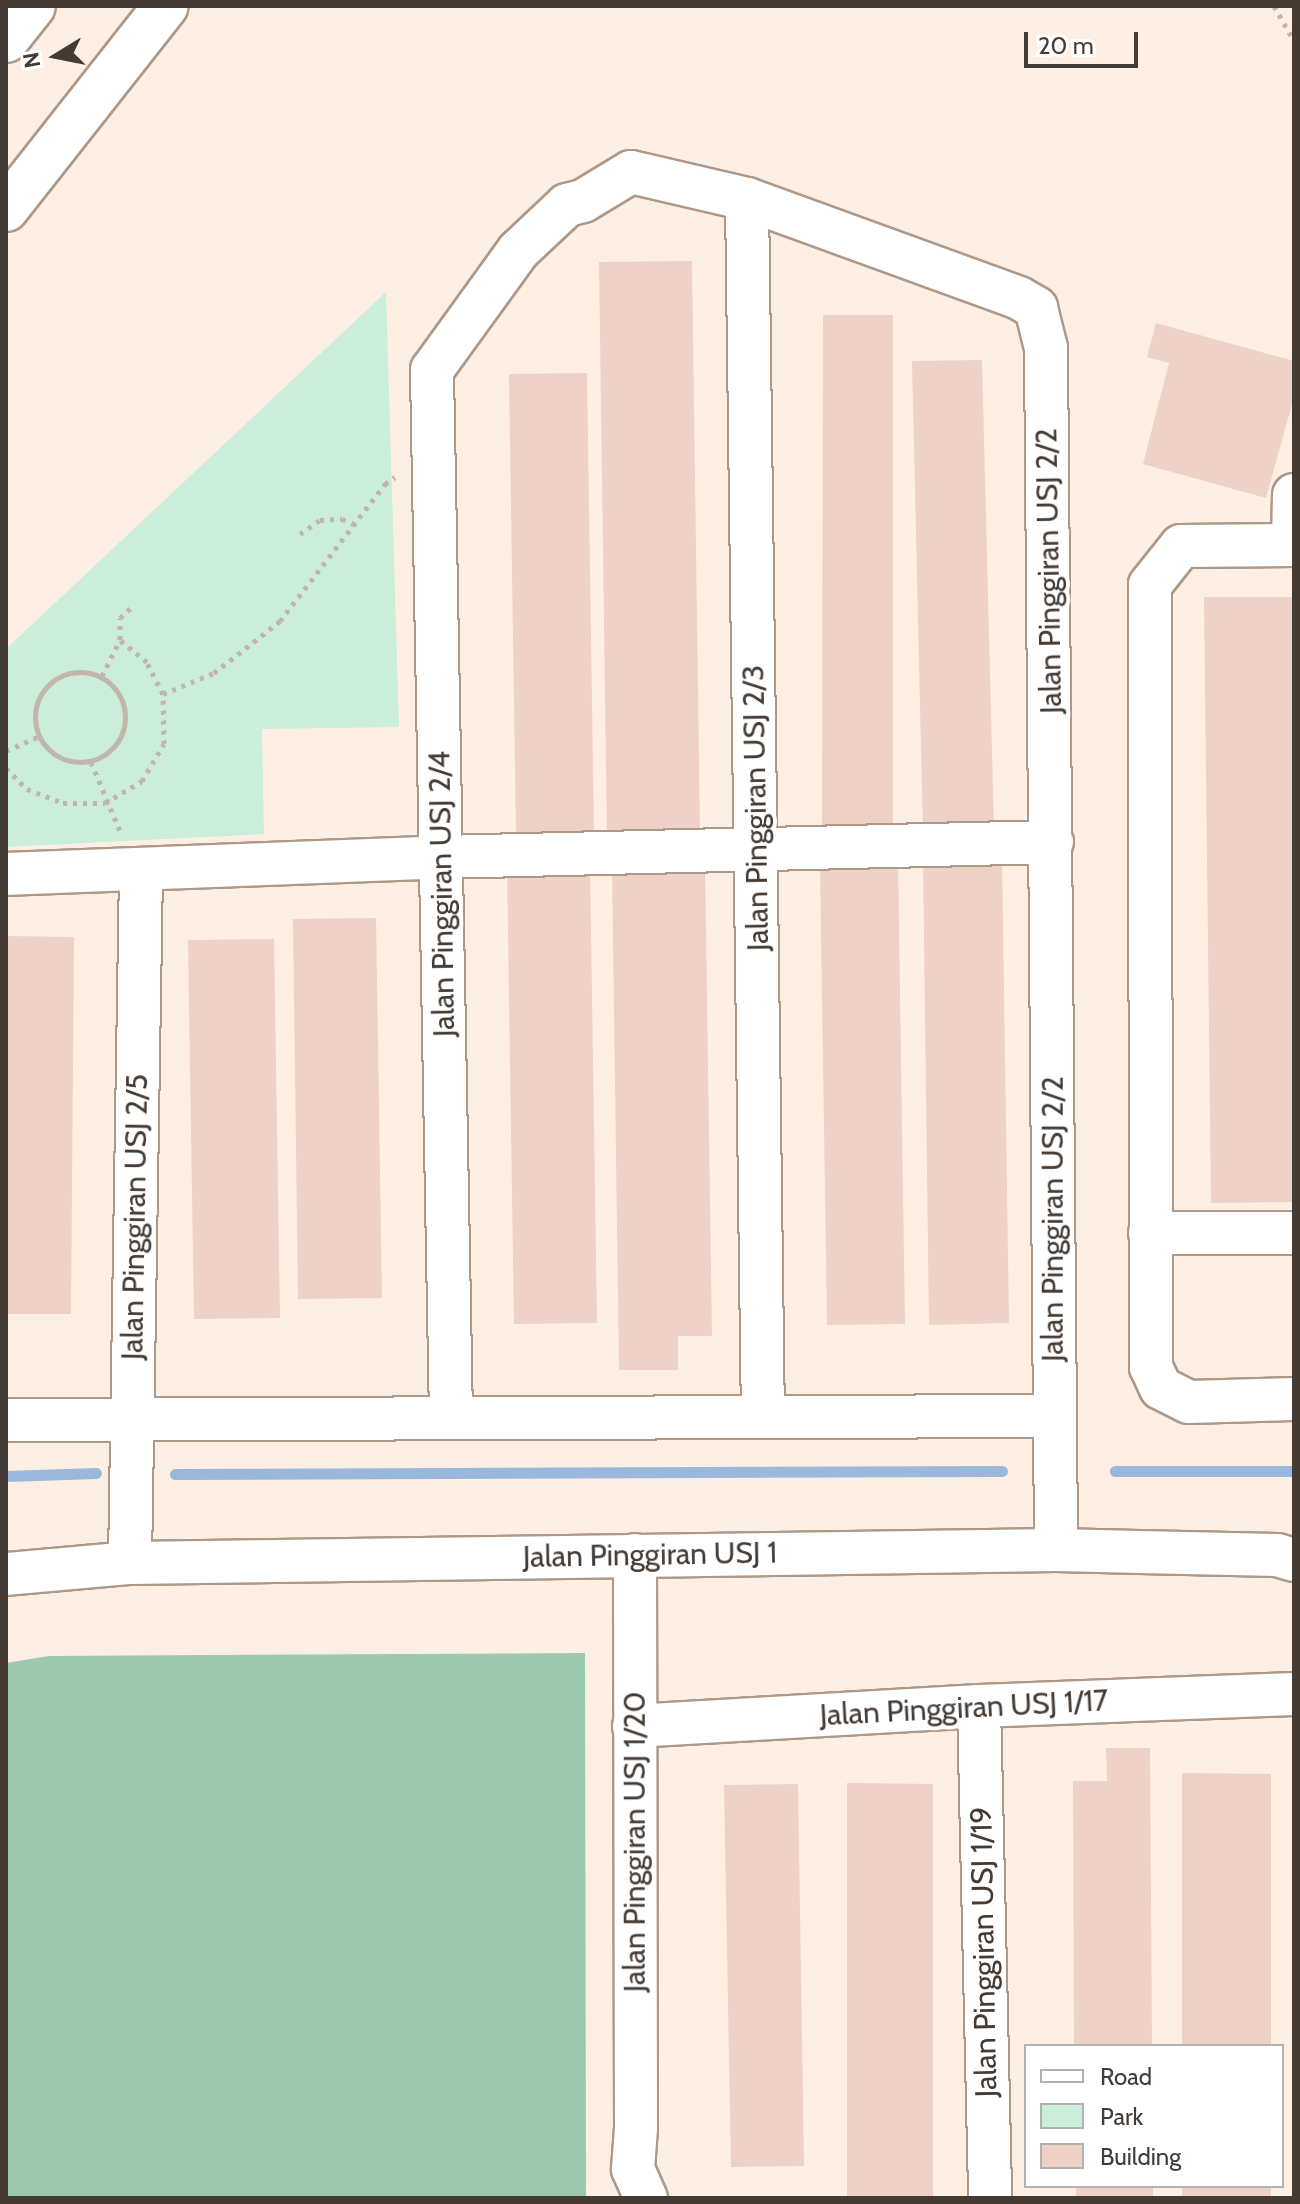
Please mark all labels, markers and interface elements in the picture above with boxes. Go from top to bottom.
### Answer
north arrow [16,16,96,96]
scale bar [1028,16,1142,66]
text: 20 m [1038,31,1094,60]
text: N [17,50,47,70]
street label: Jalan Pinggiran USJ 2/2 [1029,428,1069,714]
street label: Jalan Pinggiran USJ 2/3 [736,665,776,951]
street label: Jalan Pinggiran USJ 2/4 [422,751,462,1037]
street label: Jalan Pinggiran USJ 2/5 [115,1074,155,1360]
street label: Jalan Pinggiran USJ 2/2 [1035,1076,1071,1362]
street label: Jalan Pinggiran USJ 1 [523,1535,777,1575]
street label: Jalan Pinggiran USJ 1/17 [819,1682,1109,1734]
street label: Jalan Pinggiran USJ 1/20 [617,1692,653,1992]
street label: Jalan Pinggiran USJ 1/19 [963,1806,1005,2098]
legend [1024,2044,1284,2188]
text: Road [1100,2062,1152,2091]
text: Park [1100,2102,1143,2131]
text: Building [1100,2142,1181,2171]

